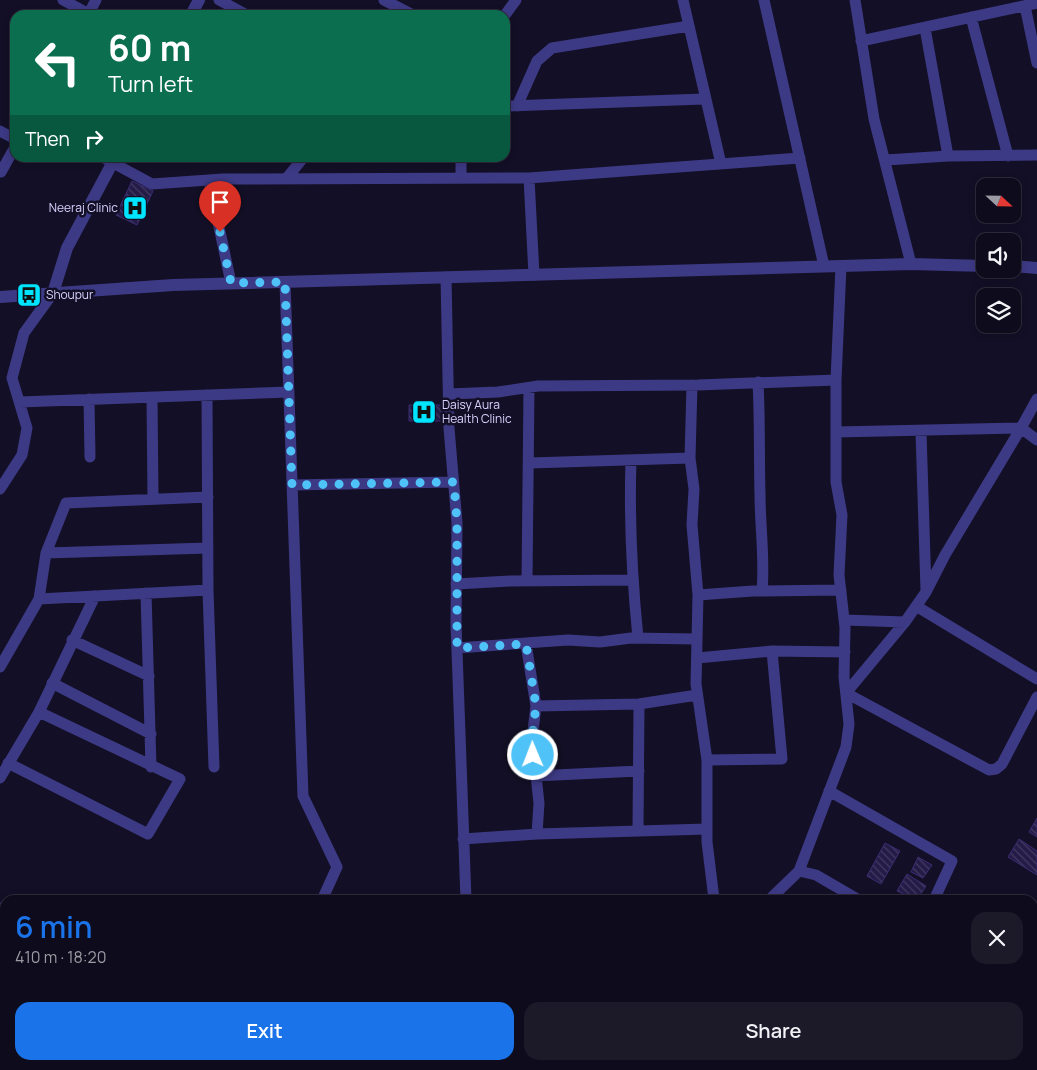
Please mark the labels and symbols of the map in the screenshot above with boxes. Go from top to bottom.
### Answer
north arrow [976,178,1021,222]
pin [199,181,241,232]
hospital icon: Neeraj Clinic [122,195,148,221]
place label: Neeraj Clinic [49,199,118,216]
bus stop icon: Shoupur [16,282,42,308]
place label: Shoupur [46,286,94,303]
place label: Daisy Aura Health Clinic [442,396,512,427]
hospital icon: Daisy Aura Health Clinic [411,399,437,425]
position arrow [506,728,558,780]

